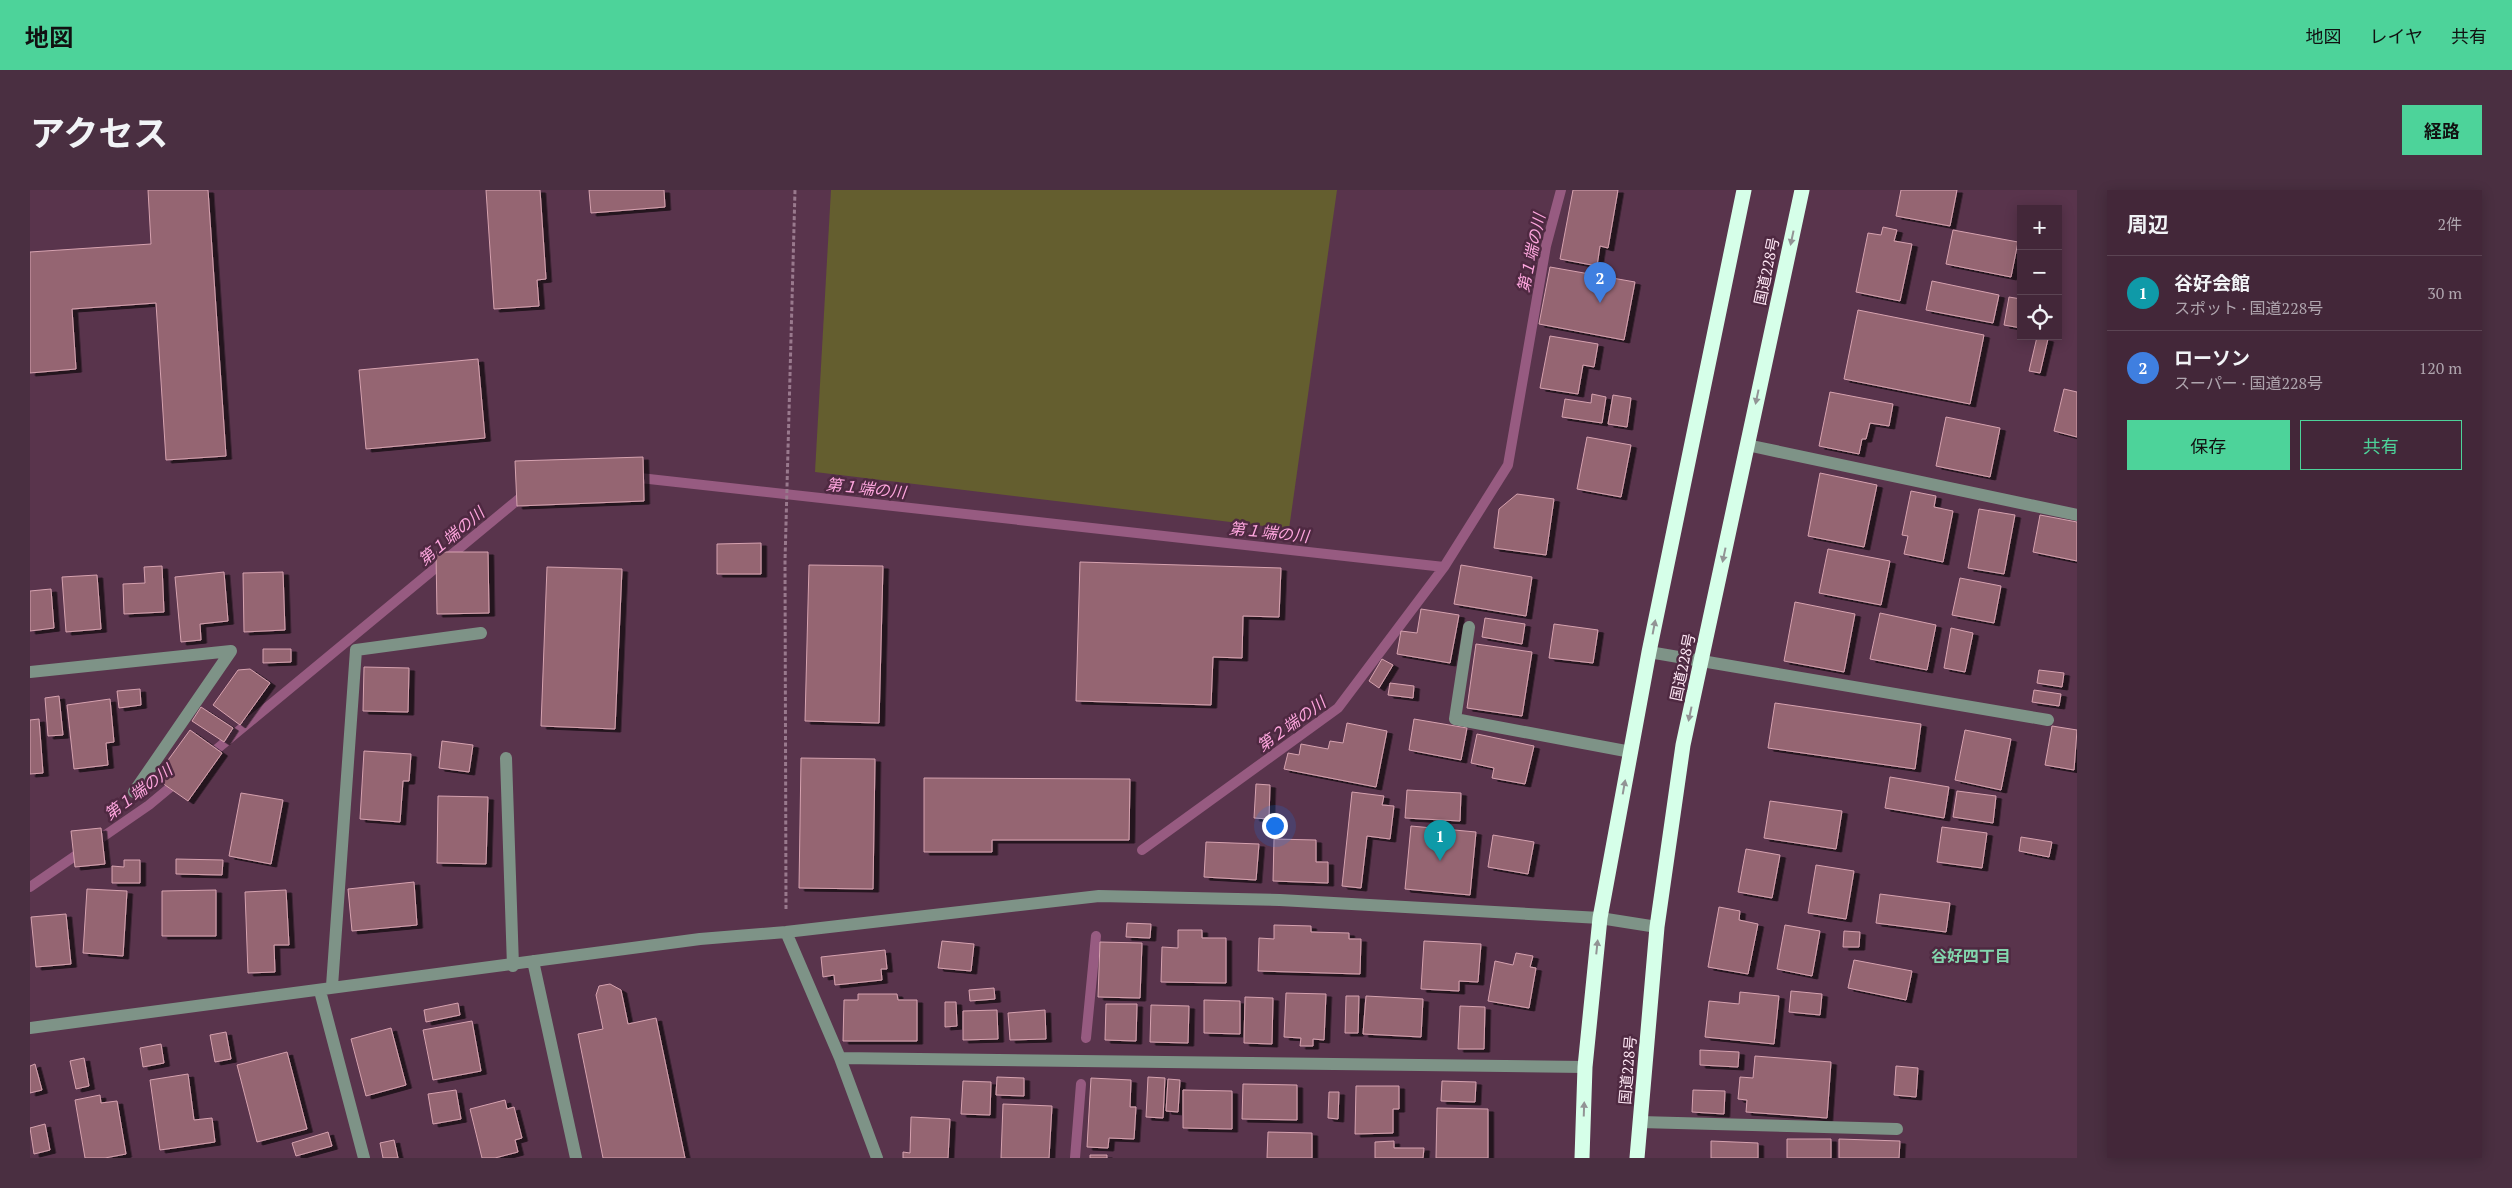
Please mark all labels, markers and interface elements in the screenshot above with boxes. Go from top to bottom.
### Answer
text: 地図 [25,21,73,53]
text: 地図 [2306,24,2342,48]
text: レイヤ [2370,24,2423,48]
text: 共有 [2451,24,2487,48]
button: 経路 [2402,105,2482,155]
text: アクセス [30,110,168,156]
map controls [2017,205,2062,340]
button: + [2017,205,2062,250]
water label: 第１端の川 [1512,210,1550,294]
text: 周辺 [2127,210,2169,238]
text: 2件 [2437,213,2462,235]
one-way arrow [1787,230,1795,246]
street label: 国道228号 [1749,235,1783,307]
button: − [2017,250,2062,295]
pin: 2 [1584,262,1616,303]
text: 谷好会館 [2174,270,2250,295]
text: 1 [2138,282,2148,304]
text: 30 m [2427,282,2462,304]
button: locate [2017,295,2062,340]
text: スポット · 国道228号 [2174,297,2323,319]
text: ローソン [2174,345,2250,370]
text: 2 [2138,357,2148,379]
text: 120 m [2419,357,2462,379]
text: スーパー · 国道228号 [2174,372,2323,394]
one-way arrow [1753,389,1761,405]
button: 保存 [2127,420,2290,470]
button: 共有 [2300,420,2462,470]
water label: 第１端の川 [825,473,909,503]
water label: 第１端の川 [413,501,490,570]
water label: 第１端の川 [1228,517,1312,547]
one-way arrow [1720,548,1728,563]
one-way arrow [1650,620,1658,635]
street label: 国道228号 [1665,631,1699,703]
water label: 第２端の川 [1252,690,1331,756]
one-way arrow [1686,707,1694,722]
water label: 第１端の川 [99,758,178,825]
one-way arrow [1621,779,1629,795]
your location [1262,813,1288,839]
pin: 1 [1424,820,1456,861]
one-way arrow [1593,939,1601,955]
district label: 谷好四丁目 [1931,945,2011,967]
street label: 国道228号 [1614,1035,1640,1105]
one-way arrow [1580,1101,1588,1117]

